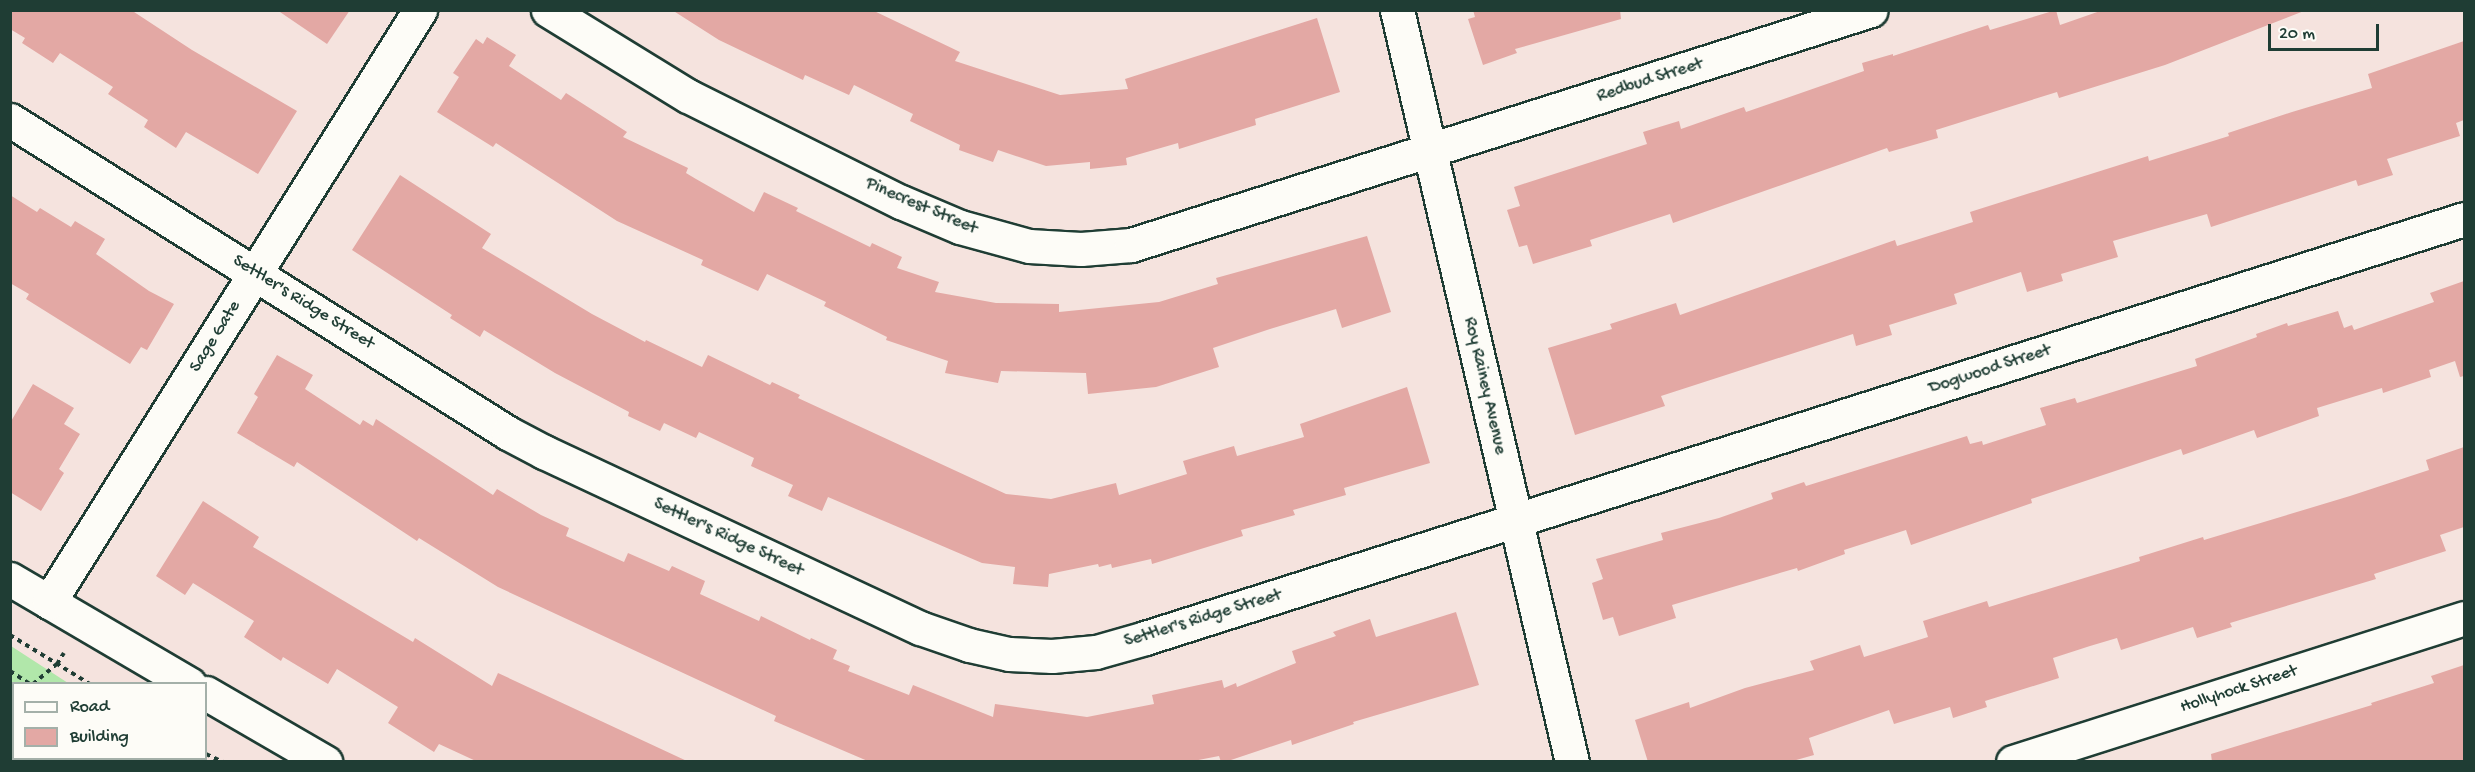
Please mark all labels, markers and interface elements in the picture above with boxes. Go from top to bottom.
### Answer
scale bar [2271,12,2382,50]
text: 20 m [2279,24,2315,45]
street label: Redbud Street [1594,54,1706,108]
street label: Pinecrest Street [862,174,980,240]
street label: Settler's Ridge Street [228,251,378,355]
street label: Sage Gate [186,297,246,377]
street label: Roy Rainey Avenue [1458,315,1510,457]
street label: Dogwood Street [1926,340,2054,400]
street label: Settler's Ridge Street [650,494,806,582]
street label: Settler's Ridge Street [1122,585,1284,653]
street label: Hollyhock Street [2178,661,2300,719]
legend [12,682,207,760]
text: Road [70,697,109,718]
text: Building [70,727,129,748]

